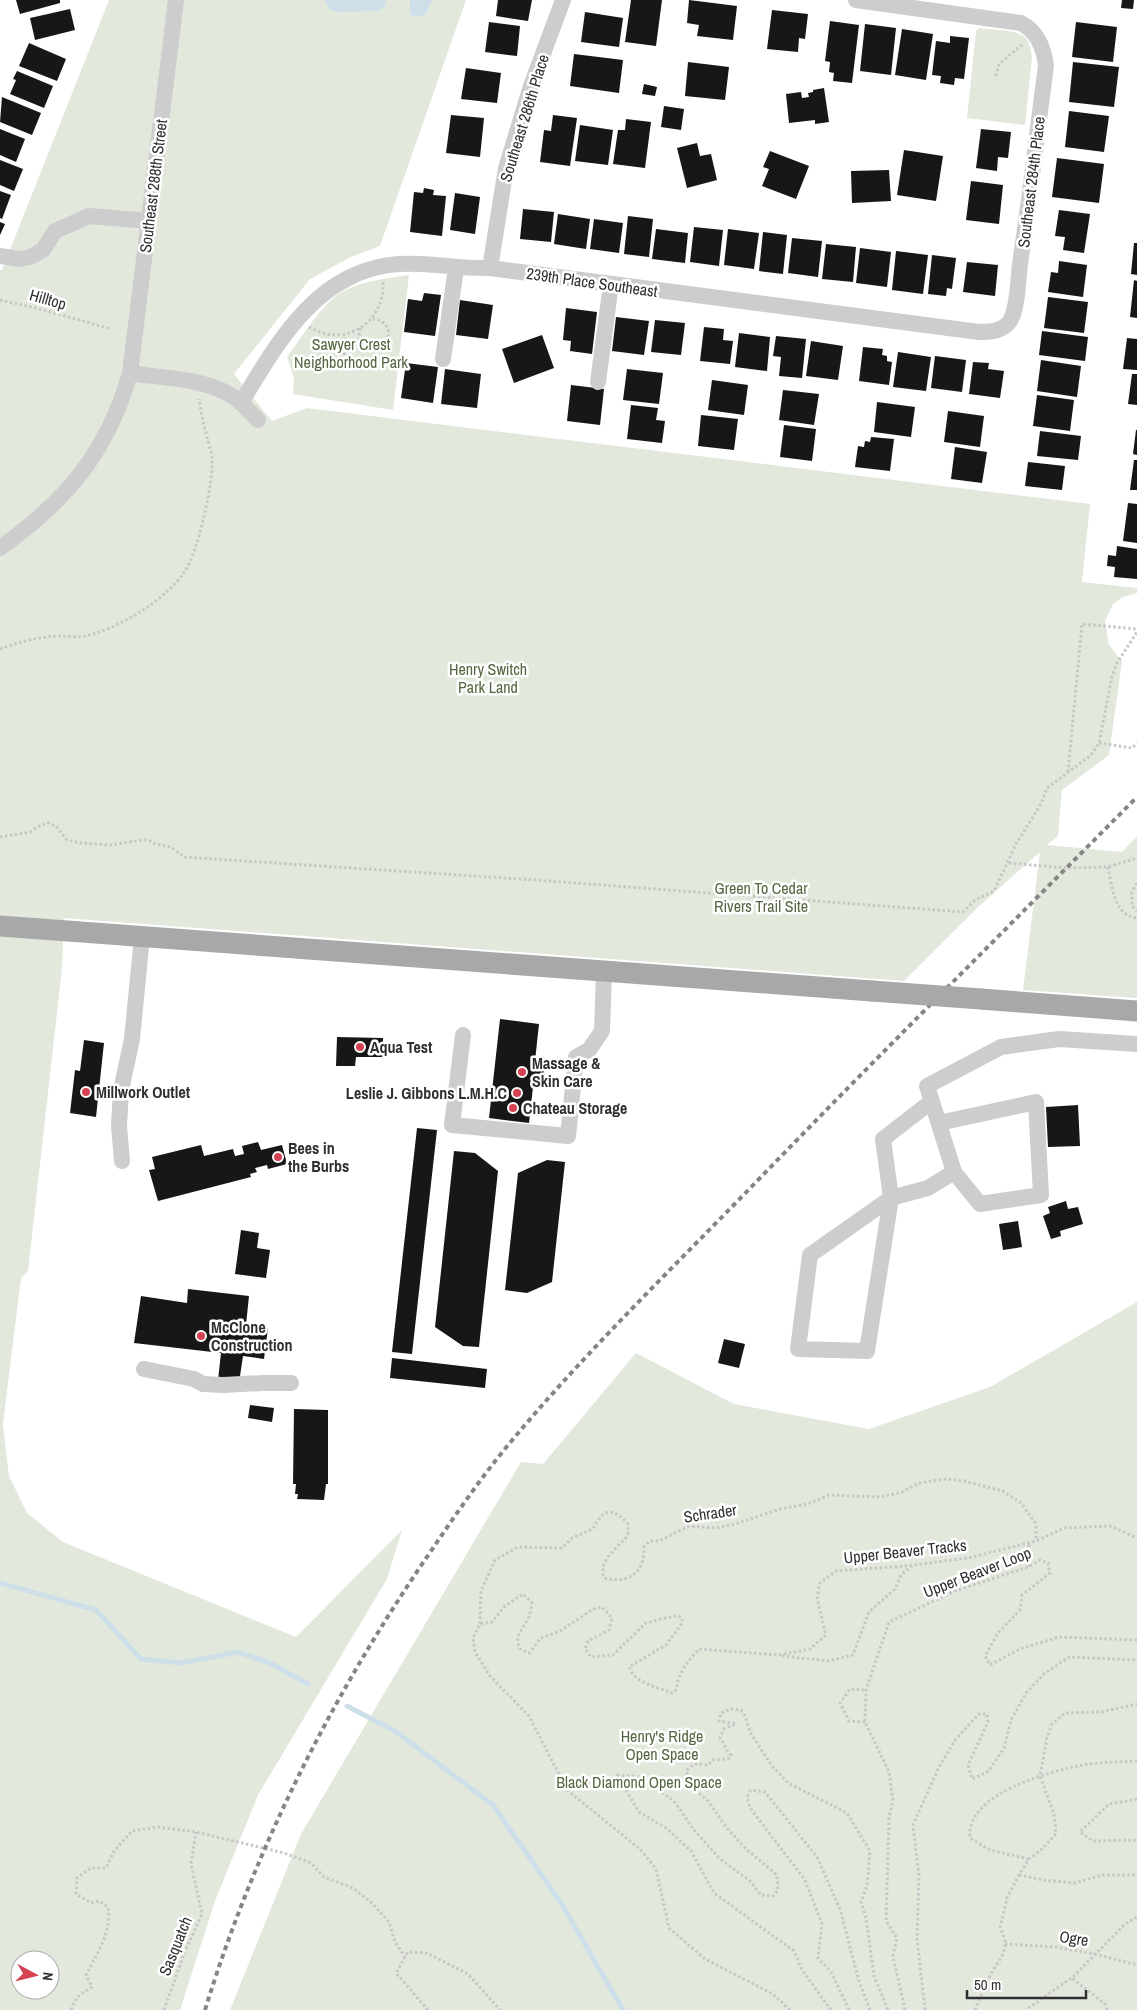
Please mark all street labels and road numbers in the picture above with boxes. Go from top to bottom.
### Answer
street label: Southeast 286th Place [494,52,554,184]
street label: Southeast 284th Place [1012,115,1050,249]
street label: Southeast 288th Street [134,118,172,254]
street label: 239th Place Southeast [525,262,659,302]
street label: Hilltop [27,283,69,315]
street label: Schrader [682,1498,739,1528]
street label: Upper Beaver Tracks [843,1534,967,1568]
street label: Upper Beaver Loop [920,1541,1034,1603]
street label: Sasquatch [153,1913,197,1979]
street label: Ogre [1058,1925,1090,1951]

